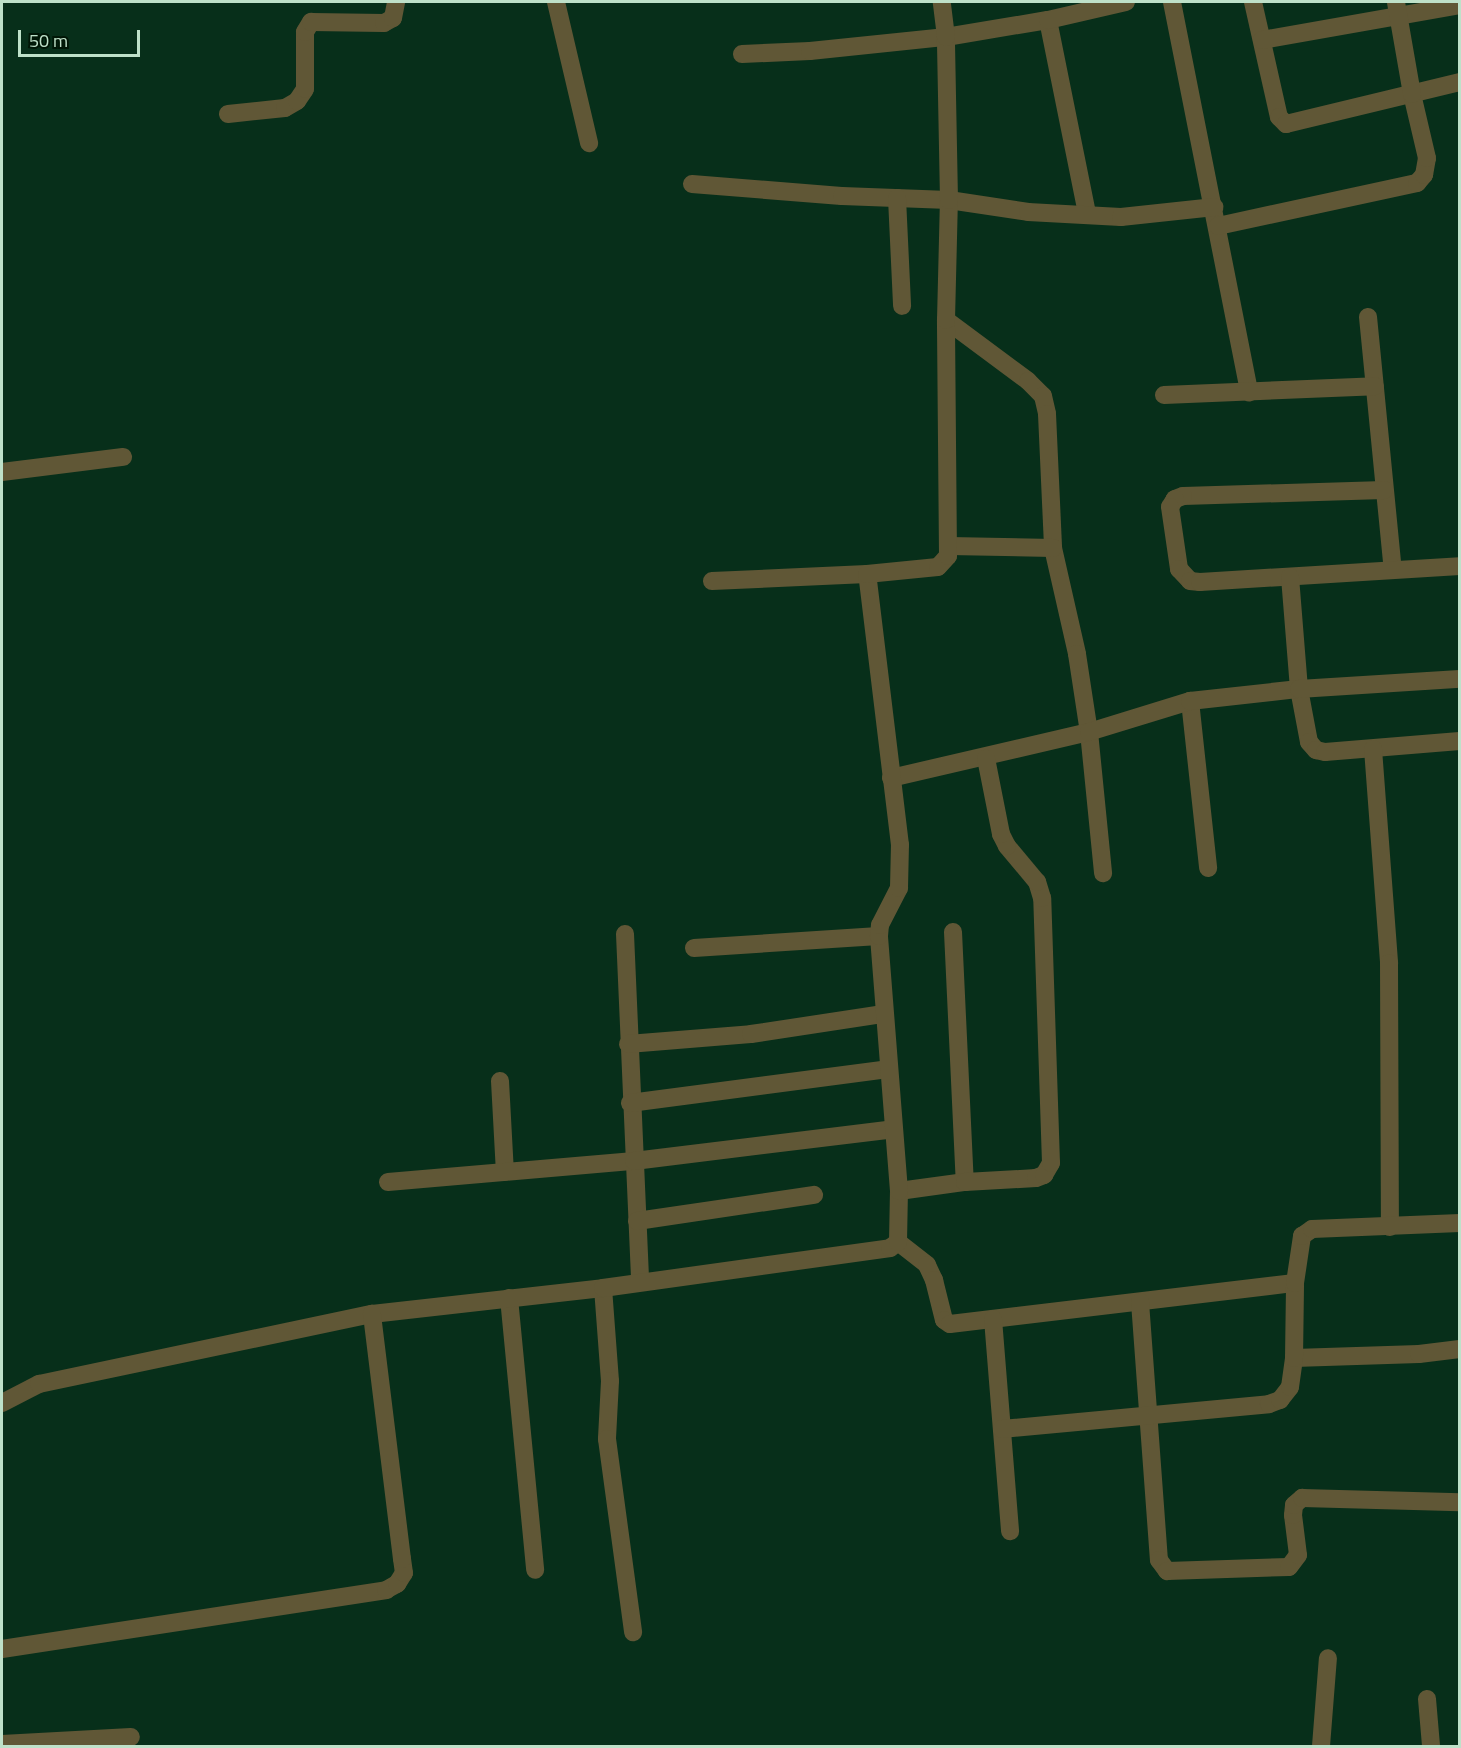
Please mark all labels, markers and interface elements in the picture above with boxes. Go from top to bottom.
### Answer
scale bar [21,18,142,56]
text: 50 m [29,27,68,54]

